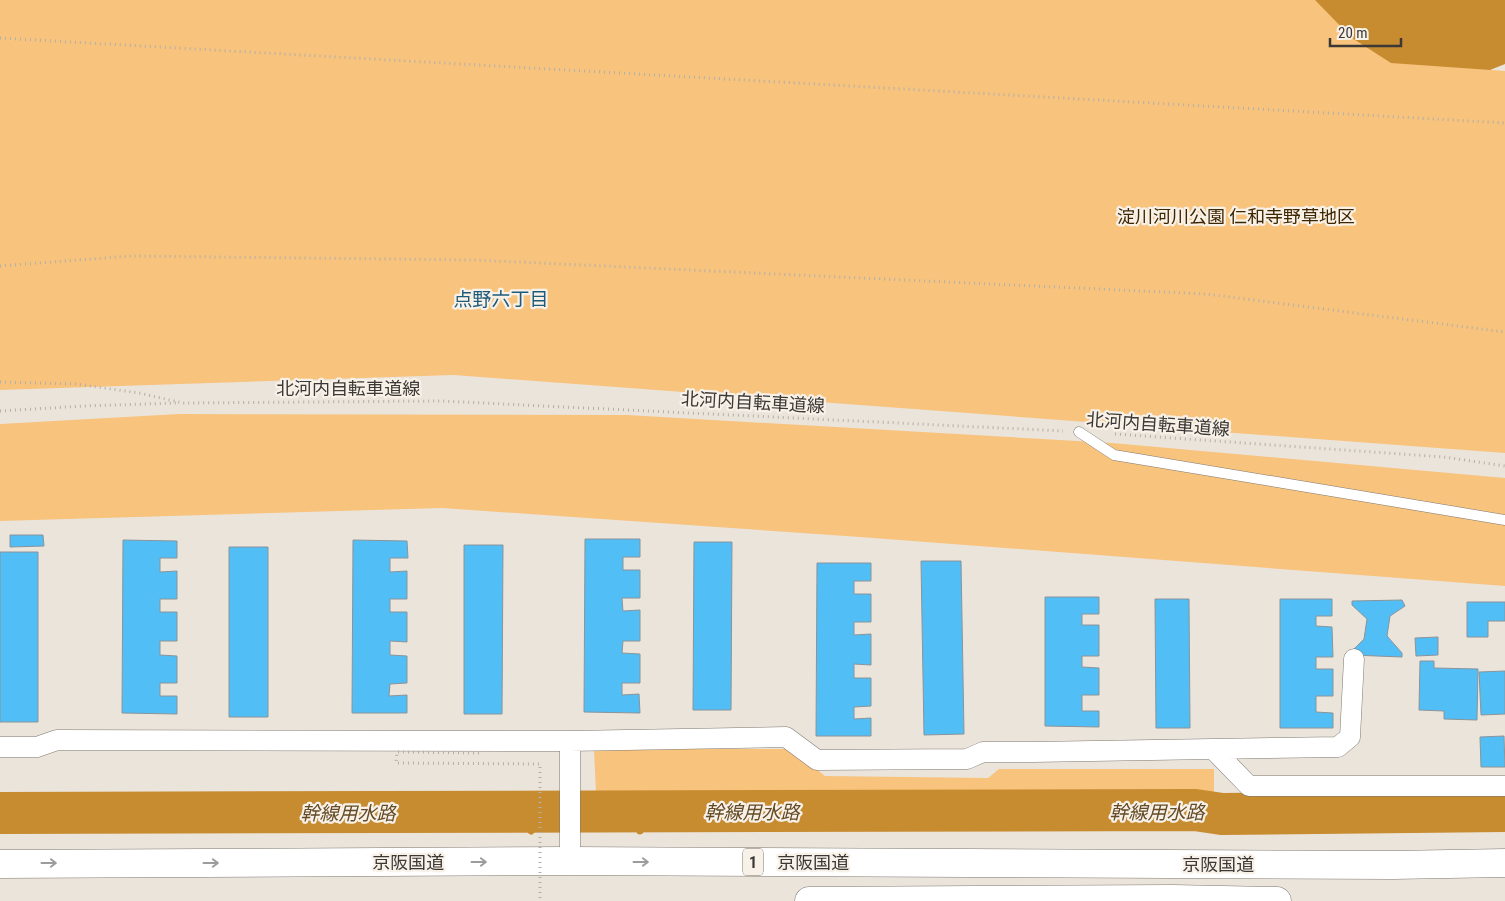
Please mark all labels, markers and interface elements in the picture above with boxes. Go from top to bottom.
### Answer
scale bar [1330,15,1401,47]
text: 20 m [1338,24,1368,42]
park label: 淀川河川公園 仁和寺野草地区 [1117,206,1355,227]
district label: 点野六丁目 [453,288,549,311]
street label: 北河内自転車道線 [276,378,420,399]
street label: 北河内自転車道線 [681,388,825,416]
street label: 北河内自転車道線 [1085,409,1231,439]
water label: 幹線用水路 [704,801,801,824]
water label: 幹線用水路 [1109,801,1206,824]
water label: 幹線用水路 [300,802,397,825]
road number: 1 [743,849,763,876]
street label: 京阪国道 [372,852,444,873]
street label: 京阪国道 [777,852,849,873]
street label: 京阪国道 [1182,854,1254,875]
one-way arrow [470,857,486,867]
one-way arrow [632,857,649,867]
one-way arrow [40,858,56,868]
one-way arrow [202,858,219,868]

